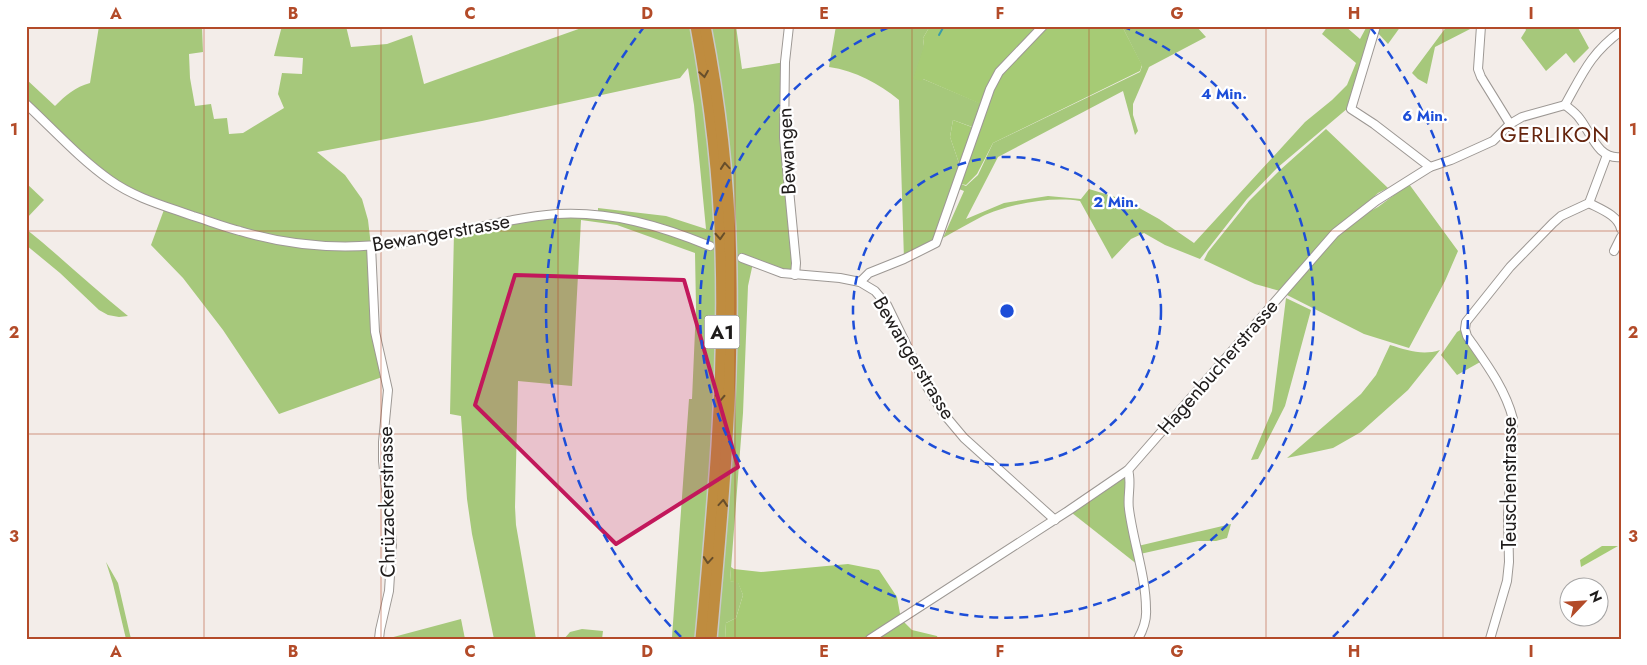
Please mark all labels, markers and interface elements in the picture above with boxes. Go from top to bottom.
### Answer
text: A [109,2,122,25]
text: B [288,2,298,25]
text: C [464,2,476,25]
text: D [641,2,653,25]
text: E [819,2,829,25]
text: F [996,2,1004,25]
text: G [1170,2,1184,25]
text: H [1348,2,1360,25]
text: I [1528,2,1534,25]
one-way arrow [698,71,709,79]
text: 4 Min. [1201,83,1247,105]
text: 6 Min. [1402,105,1448,127]
street label: Bewangen [770,107,804,195]
text: 1 [10,118,18,141]
district label: GERLIKON [1500,118,1610,150]
text: 1 [1629,118,1637,141]
one-way arrow [720,162,731,170]
text: 2 Min. [1093,191,1139,213]
street label: Bewangerstrasse [370,207,512,259]
one-way arrow [715,232,726,240]
street label: Bewangerstrasse [866,291,962,425]
street label: Hagenbucherstrasse [1151,293,1285,441]
centre of rings [998,302,1016,320]
road number: A1 [704,316,740,348]
text: 2 [9,321,19,344]
text: 2 [1628,321,1638,344]
one-way arrow [714,395,725,403]
street label: Teuschenstrasse [1495,417,1524,549]
street label: Chrüzackerstrasse [371,426,403,578]
one-way arrow [717,499,728,507]
text: 3 [9,525,19,548]
text: 3 [1628,525,1638,548]
one-way arrow [703,557,714,565]
north arrow [1560,578,1610,628]
text: N [1584,587,1607,606]
text: A [109,640,122,663]
text: B [288,640,298,663]
text: C [464,640,476,663]
text: D [641,640,653,663]
text: E [819,640,829,663]
text: F [996,640,1004,663]
text: G [1170,640,1184,663]
text: H [1348,640,1360,663]
text: I [1528,640,1534,663]

